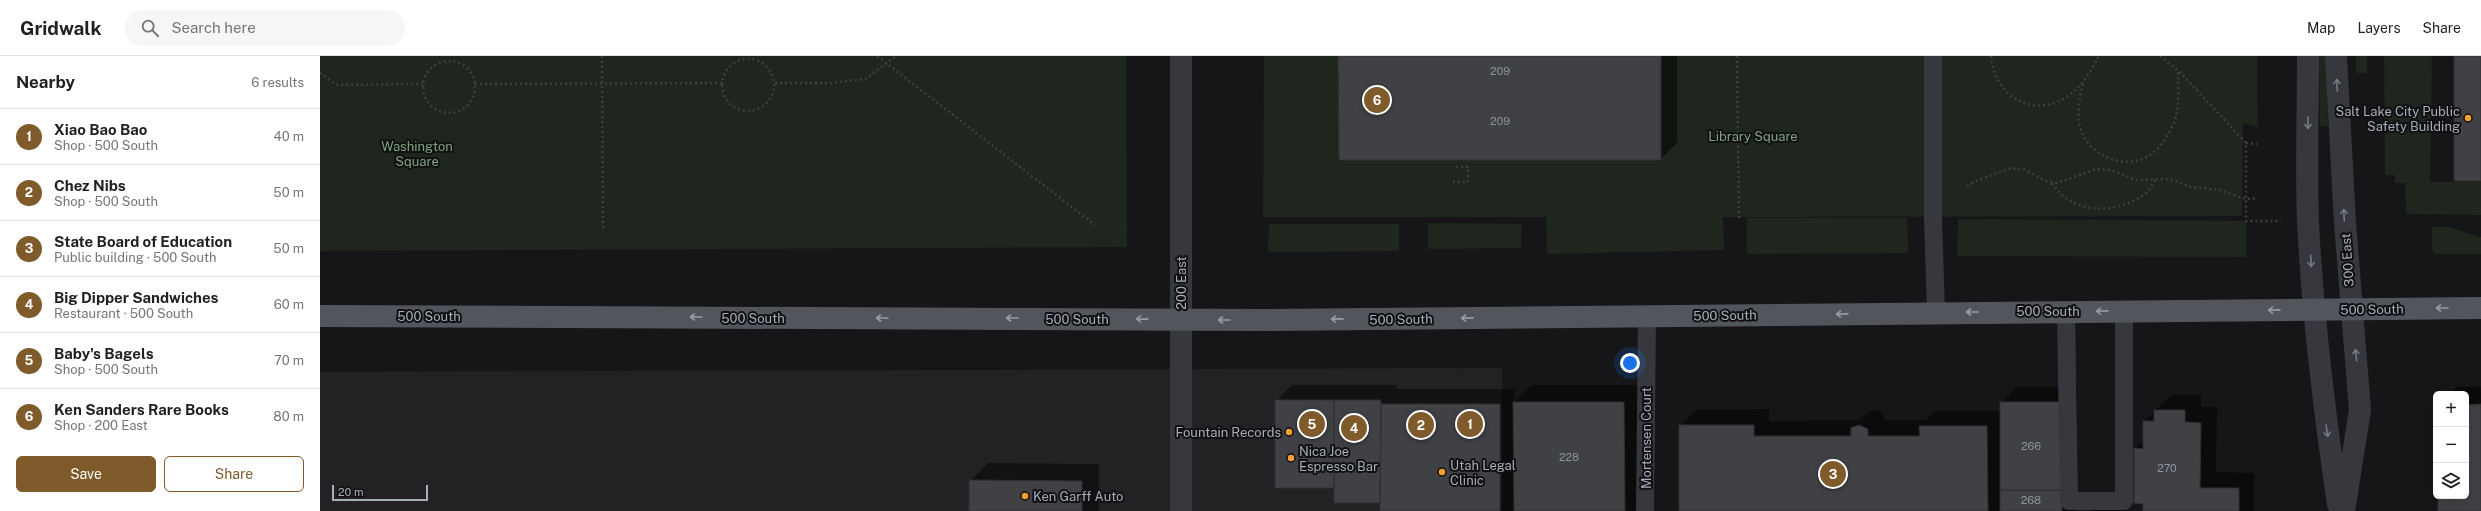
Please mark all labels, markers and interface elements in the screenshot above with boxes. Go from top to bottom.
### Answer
search box [125,10,405,46]
text: Gridwalk [20,17,101,39]
icon: search [139,17,161,39]
text: Search here [171,19,256,36]
text: Map [2307,20,2335,36]
text: Layers [2357,20,2401,36]
text: Share [2423,20,2461,36]
house number: 209 [1490,65,1510,77]
text: Nearby [16,72,75,92]
text: 6 results [251,75,304,90]
one-way arrow [2333,79,2341,92]
pin: 6 [1364,85,1390,115]
place label: Salt Lake City Public Safety Building [2336,104,2460,134]
marker: Salt Lake City Public Safety Building [2463,113,2473,123]
house number: 209 [1490,115,1510,127]
one-way arrow [2304,116,2312,129]
text: Xiao Bao Bao [54,121,147,138]
text: 1 [26,129,32,144]
text: 40 m [273,129,304,144]
park label: Library Square [1708,129,1798,144]
text: Shop · 500 South [54,138,158,153]
park label: Washington Square [381,139,453,169]
text: Chez Nibs [54,177,126,194]
text: 2 [25,185,33,200]
text: 50 m [273,185,304,200]
text: Shop · 500 South [54,194,158,209]
one-way arrow [2341,209,2348,222]
text: State Board of Education [54,233,232,250]
street label: 300 East [2338,233,2357,287]
text: 3 [25,241,33,256]
text: 50 m [273,241,304,256]
text: Public building · 500 South [54,250,217,265]
one-way arrow [2307,254,2314,267]
street label: 200 East [1174,256,1189,310]
text: Big Dipper Sandwiches [54,289,219,306]
text: 4 [25,297,33,312]
text: 60 m [274,297,304,312]
street label: 500 South [2340,301,2404,318]
street label: 500 South [2016,304,2080,319]
one-way arrow [2436,304,2449,312]
text: Restaurant · 500 South [54,306,193,321]
one-way arrow [2268,306,2281,314]
street label: 500 South [1693,307,1757,324]
one-way arrow [2096,307,2109,315]
one-way arrow [1966,308,1979,316]
street label: 500 South [397,309,461,324]
one-way arrow [1836,310,1849,317]
street label: 500 South [721,311,785,326]
street label: 500 South [1369,311,1433,328]
street label: 500 South [1045,312,1109,327]
one-way arrow [690,313,703,321]
one-way arrow [876,314,889,322]
one-way arrow [1461,314,1474,322]
one-way arrow [1006,315,1019,322]
one-way arrow [1136,315,1149,323]
one-way arrow [1331,315,1344,323]
one-way arrow [1218,316,1231,324]
text: Baby's Bagels [54,345,154,362]
one-way arrow [2352,349,2359,362]
text: 5 [25,353,33,368]
text: 70 m [274,353,304,368]
your location [1620,353,1640,373]
text: Shop · 500 South [54,362,158,377]
street label: Mortensen Court [1639,387,1654,489]
map controls [2433,391,2469,499]
button: + [2433,391,2469,427]
text: Ken Sanders Rare Books [54,401,229,418]
text: 6 [25,409,33,424]
text: 80 m [273,409,304,424]
pin: 5 [1299,409,1325,439]
pin: 1 [1457,409,1483,439]
pin: 2 [1408,410,1434,440]
pin: 4 [1341,413,1367,443]
text: Shop · 200 East [54,418,148,433]
place label: Fountain Records [1176,425,1281,440]
one-way arrow [2323,425,2331,438]
marker: Fountain Records [1284,427,1294,437]
button: − [2433,427,2469,463]
house number: 266 [2021,440,2041,452]
place label: Nica Joe Espresso Bar [1299,444,1378,474]
house number: 228 [1559,451,1579,463]
marker: Nica Joe Espresso Bar [1286,453,1296,463]
button: Save [16,456,156,492]
button: Share [164,456,304,492]
place label: Utah Legal Clinic [1450,458,1516,488]
pin: 3 [1820,459,1846,489]
house number: 270 [2157,462,2177,474]
button: layers [2433,463,2469,499]
marker: Utah Legal Clinic [1437,467,1447,477]
scale bar [332,483,428,502]
text: 20 m [338,486,363,498]
place label: Ken Garff Auto [1033,489,1123,504]
marker: Ken Garff Auto [1020,491,1030,501]
house number: 268 [2021,494,2041,506]

